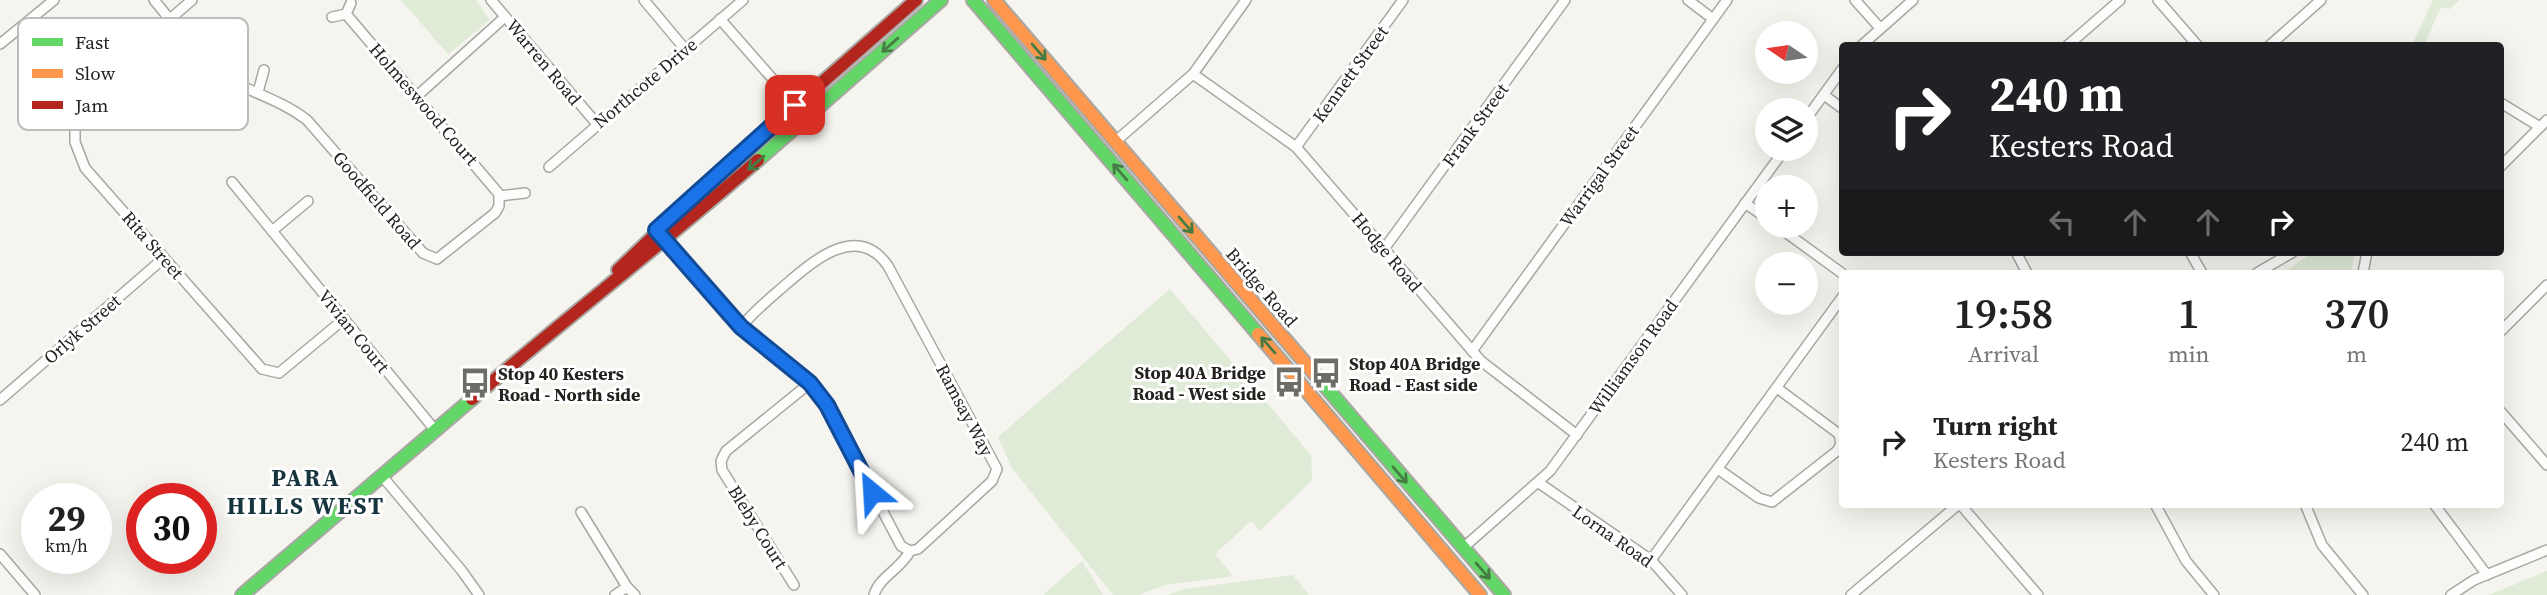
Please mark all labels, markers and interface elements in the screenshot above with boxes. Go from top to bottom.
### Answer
street label: Warren Road [501,14,587,110]
legend [18,18,248,130]
street label: Kennett Street [1306,20,1394,128]
north arrow [1755,21,1818,84]
map controls [1755,21,1818,315]
text: Fast [75,29,110,55]
street label: Northcote Drive [588,32,702,134]
street label: Holmeswood Court [364,37,484,171]
one-way arrow [881,37,899,53]
one-way arrow [1031,42,1047,60]
text: Slow [75,60,116,86]
text: 240 m [1989,60,2124,127]
icon: right [1874,70,1965,161]
pin [765,75,825,135]
street label: Frank Street [1436,78,1514,172]
icon: arrive [776,86,814,124]
text: Jam [74,92,108,118]
button: layers [1755,98,1818,161]
street label: Warrigal Street [1554,120,1644,232]
text: Kesters Road [1989,124,2174,168]
street label: Goodfield Road [327,145,427,255]
one-way arrow [748,154,765,171]
one-way arrow [1112,164,1128,182]
button: + [1755,175,1818,238]
icon: left [2043,203,2081,241]
icon: ahead [2116,203,2154,241]
icon: ahead [2189,203,2227,241]
icon: right [2262,203,2300,241]
street label: Rita Street [116,206,190,285]
street label: Hodge Road [1346,207,1428,297]
one-way arrow [1178,216,1194,234]
street label: Bridge Road [1221,242,1303,332]
button: − [1755,252,1818,315]
street label: Vivian Court [313,284,395,378]
text: 19:58 [1953,284,2053,342]
text: 1 [2178,284,2200,342]
text: 370 [2324,284,2389,342]
street label: Orlyk Street [38,288,126,370]
street label: Williamson Road [1583,294,1683,420]
one-way arrow [1260,337,1276,355]
text: Arrival [1968,338,2039,370]
text: min [2168,338,2209,370]
text: m [2346,338,2367,370]
place label: Stop 40A Bridge Road - East side [1349,351,1480,397]
bus stop icon: Stop 40A Bridge Road - East side [1309,356,1343,390]
street label: Ramsay Way [930,360,1000,461]
place label: Stop 40A Bridge Road - West side [1132,360,1266,406]
place label: Stop 40 Kesters Road - North side [498,361,640,407]
bus stop icon: Stop 40A Bridge Road - West side [1272,365,1306,399]
bus stop icon: Stop 40 Kesters Road - North side [458,366,492,400]
text: Turn right [1933,408,2057,444]
icon: right [1874,423,1912,461]
text: 240 m [2401,424,2469,460]
text: Kesters Road [1933,444,2066,476]
position arrow [835,455,909,529]
district label: PARA HILLS WEST [227,461,385,522]
one-way arrow [1392,465,1408,483]
street label: Bleby Court [722,480,794,574]
speed limit sign: 30 [126,483,217,574]
text: 29 [48,495,85,543]
street label: Lorna Road [1568,499,1658,573]
text: km/h [45,533,88,558]
one-way arrow [1475,562,1491,580]

